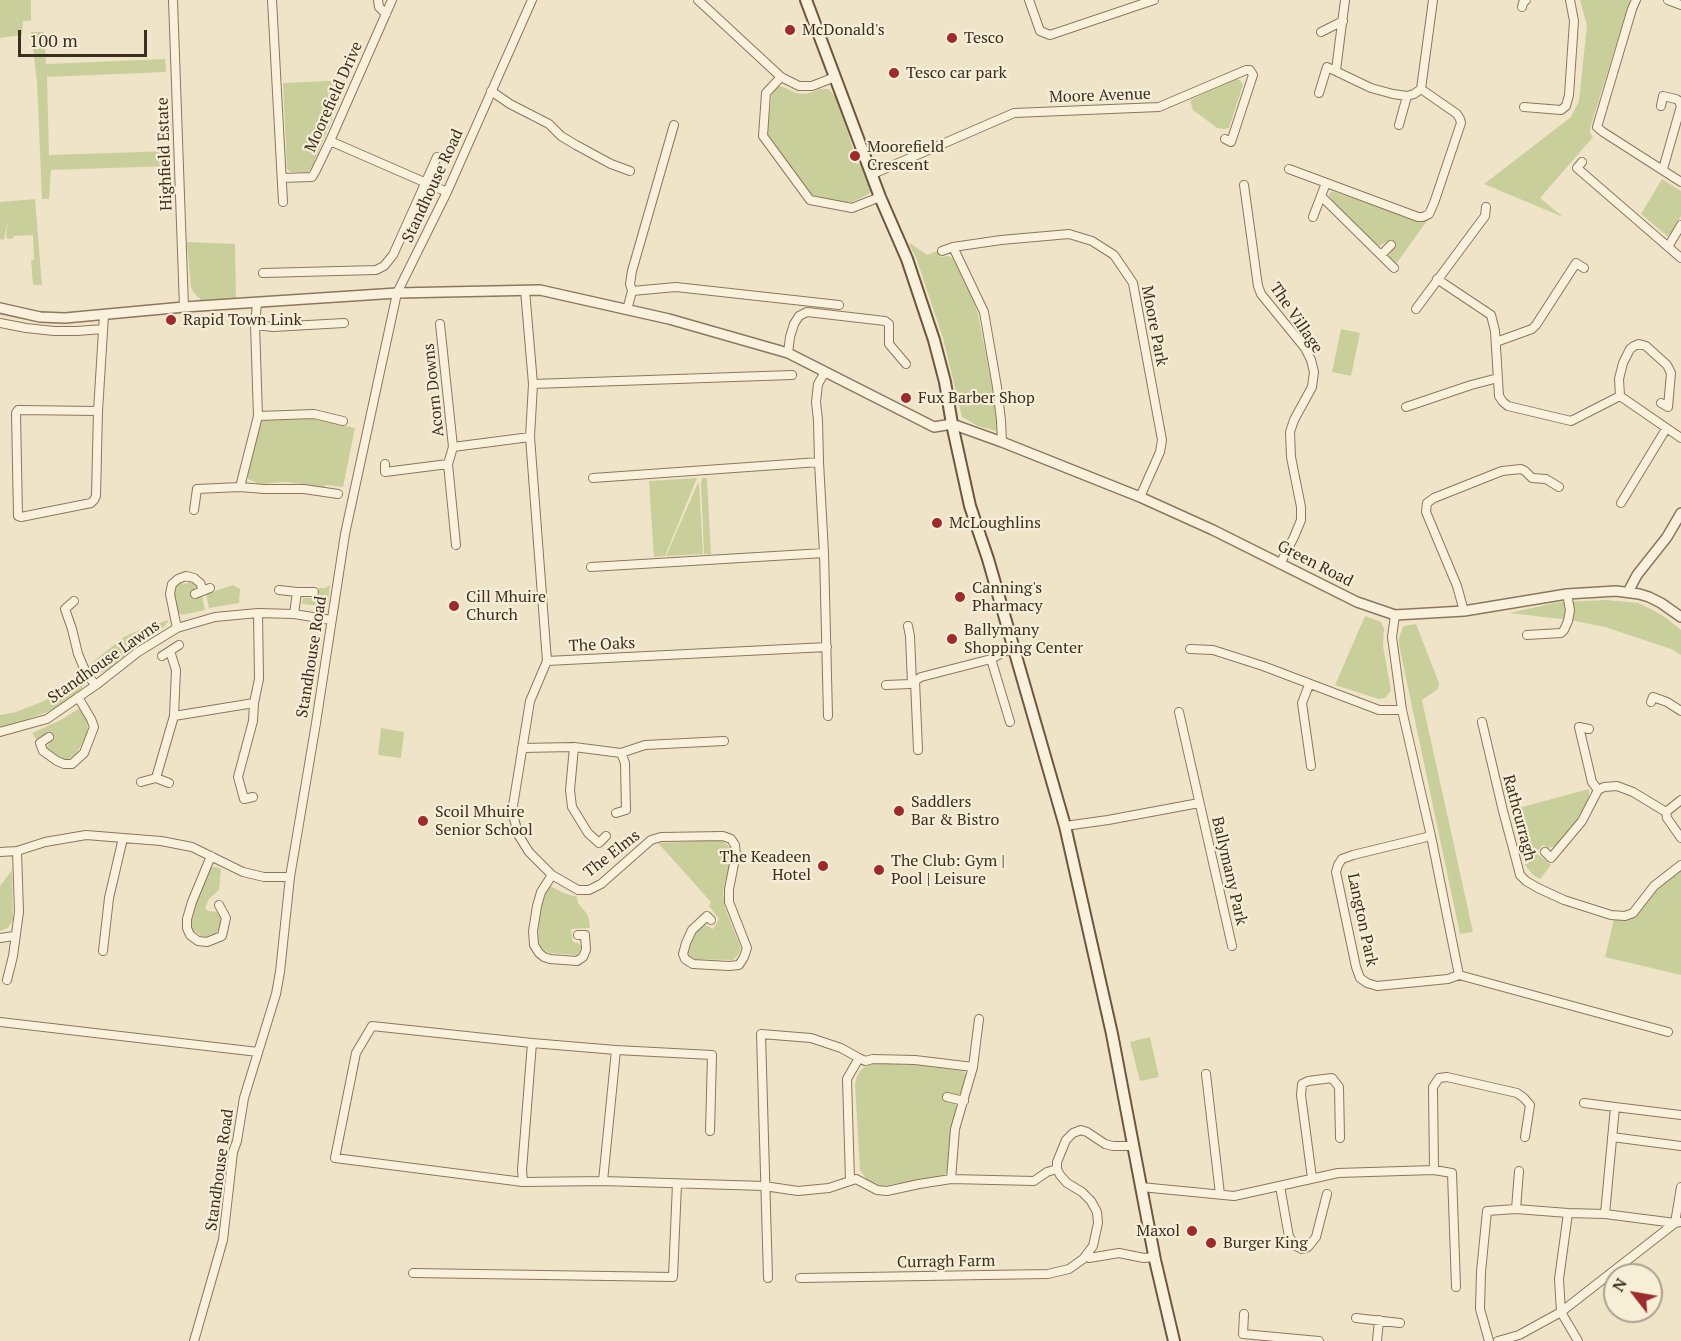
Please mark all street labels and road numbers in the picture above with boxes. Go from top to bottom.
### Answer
street label: Moorefield Drive [301,39,367,155]
street label: Moore Avenue [1049,85,1151,107]
street label: Highfield Estate [153,97,177,211]
street label: Standhouse Road [398,126,468,246]
street label: The Village [1265,279,1327,357]
street label: Moore Park [1137,284,1171,368]
street label: Acorn Downs [420,342,448,438]
street label: Green Road [1274,537,1356,591]
street label: Standhouse Road [293,595,331,719]
street label: Standhouse Lawns [44,616,164,708]
street label: The Oaks [568,634,636,656]
street label: Rathcurragh [1498,773,1540,863]
street label: Ballymany Park [1207,815,1251,927]
street label: The Elms [580,826,644,882]
street label: Langton Park [1343,872,1381,968]
street label: Standhouse Road [202,1108,238,1232]
street label: Curragh Farm [897,1252,995,1272]

